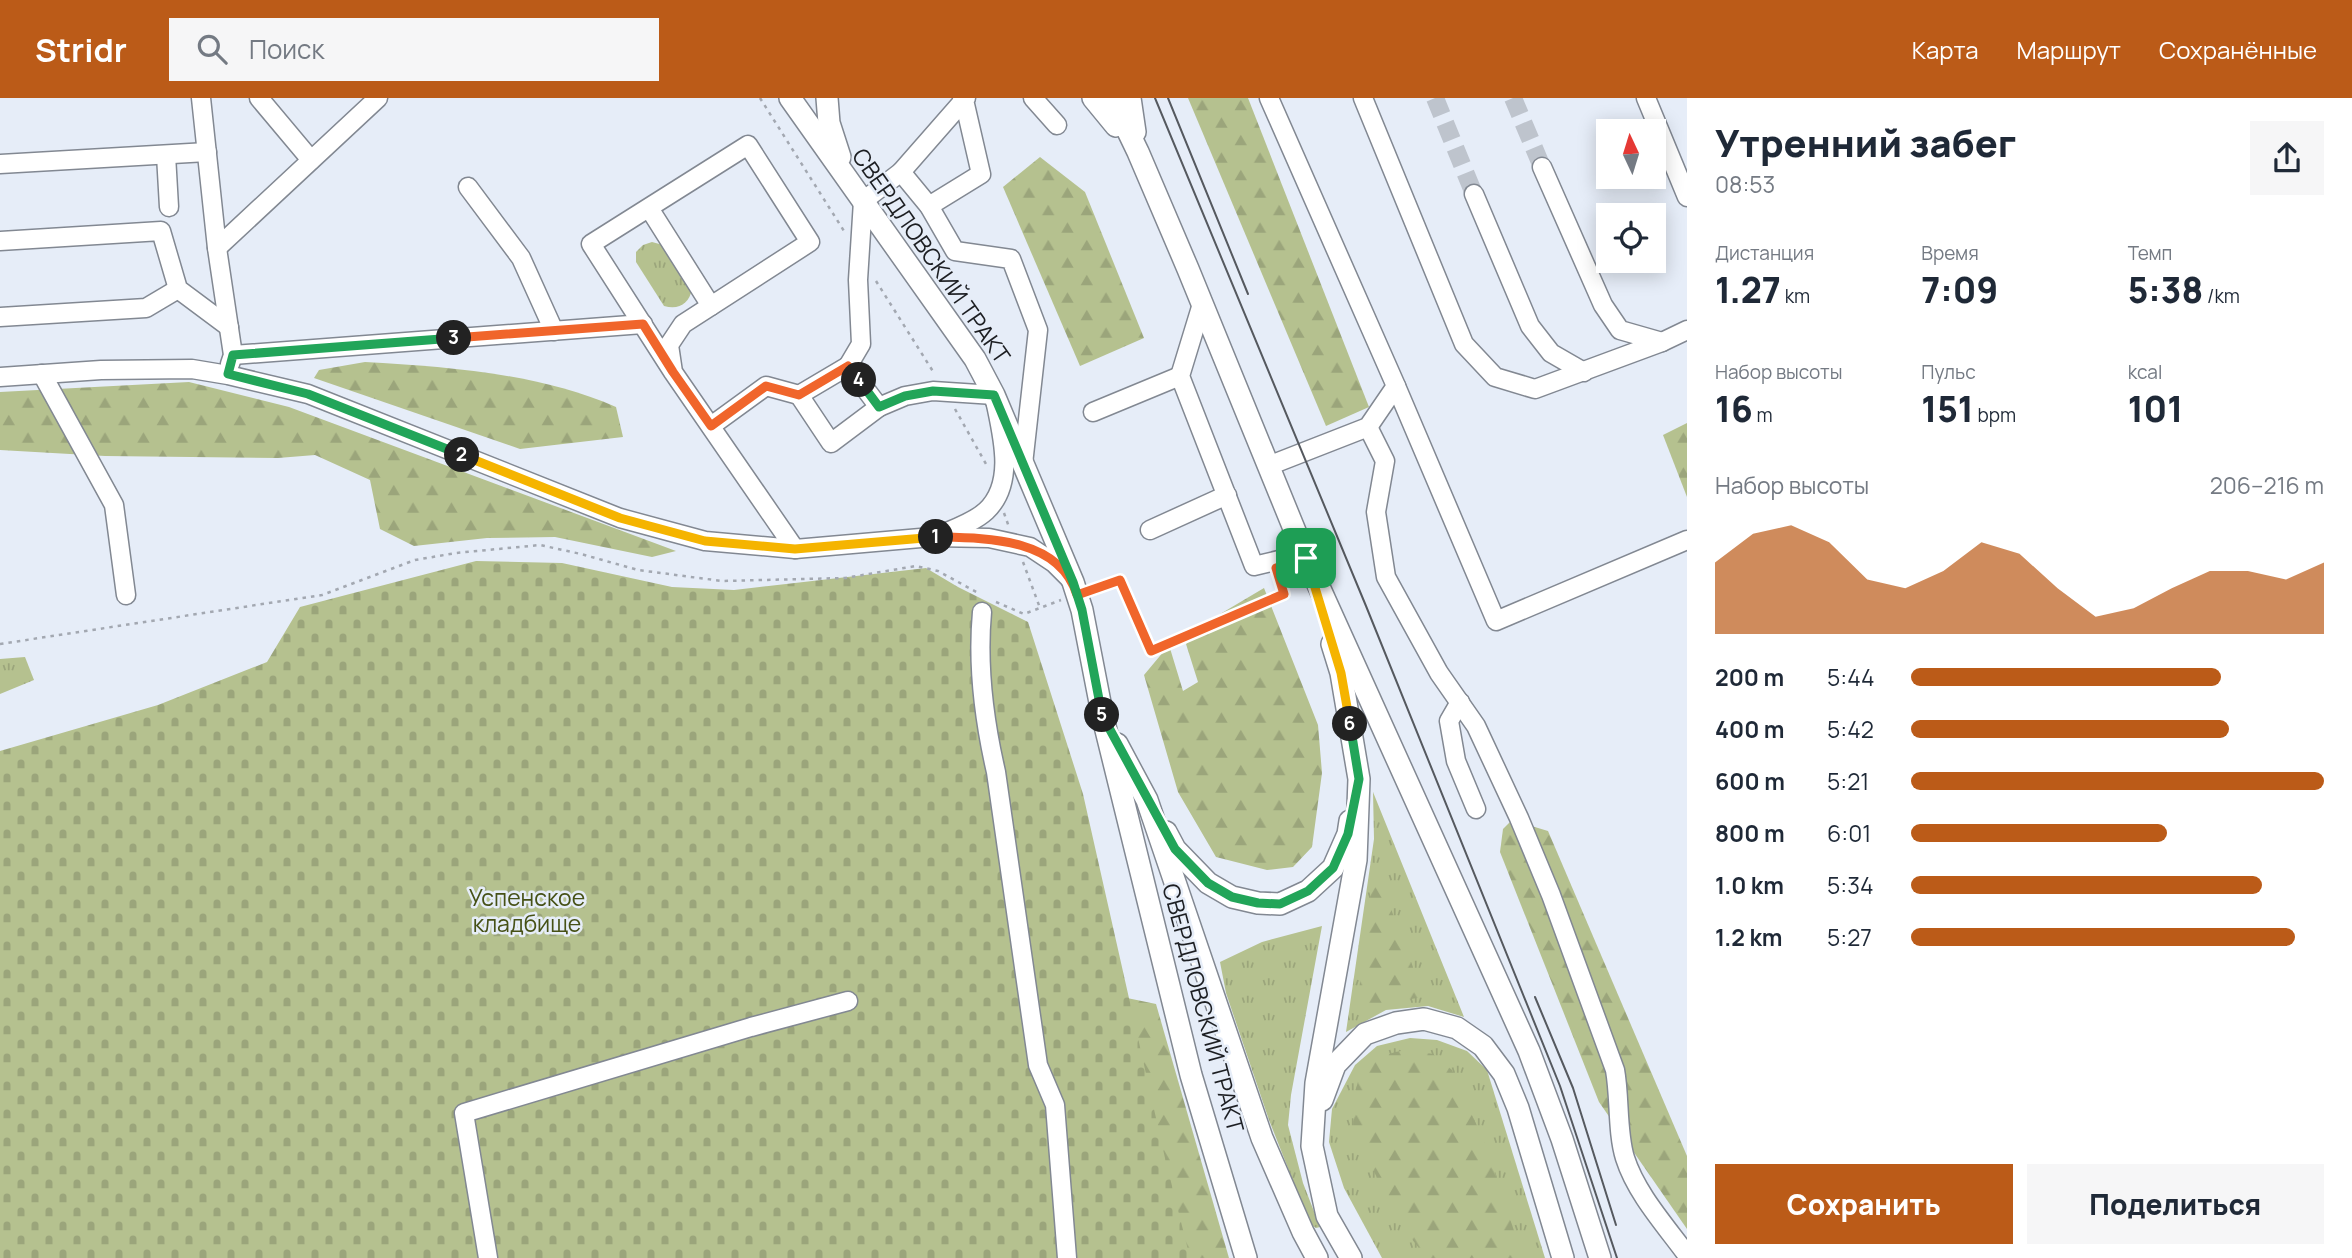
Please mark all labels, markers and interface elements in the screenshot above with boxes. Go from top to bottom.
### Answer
search box [169,18,659,81]
text: Stridr [35,27,127,72]
icon: search [193,30,231,68]
text: Поиск [249,31,324,67]
text: Карта [1912,33,1979,66]
text: Маршрут [2017,33,2121,66]
text: Сохранённые [2159,33,2317,66]
text: Утренний забег [1715,116,2016,168]
north arrow [1596,119,1666,189]
map controls [1596,119,1666,273]
button: share [2250,121,2324,195]
street label: СВЕРДЛОВСКИЙ ТРАКТ [845,141,1019,370]
text: 08:53 [1715,168,1775,200]
button: locate [1596,203,1666,273]
text: Дистанция [1715,240,1814,266]
text: Время [1921,240,1979,266]
text: Темп [2128,240,2172,266]
text: 1.27 [1715,266,1781,314]
text: 7:09 [1921,266,1998,314]
text: 5:38 [2128,266,2203,314]
text: km [1781,283,1810,309]
text: /km [2203,283,2240,309]
pin: 3 [436,320,472,356]
text: 3 [448,324,459,350]
text: Набор высоты [1715,359,1842,385]
text: Пульс [1921,359,1976,385]
text: kcal [2128,359,2162,385]
pin: 4 [842,362,876,398]
text: 4 [853,366,864,392]
text: 16 [1715,385,1753,433]
text: 151 [1921,385,1974,433]
text: 101 [2128,385,2183,433]
text: m [1753,402,1773,428]
text: bpm [1974,402,2016,428]
pin: 2 [444,438,480,472]
text: 2 [456,441,467,467]
text: Набор высоты [1715,469,1869,501]
text: 206–216 m [2210,469,2324,501]
pin: 1 [918,520,954,555]
text: 1 [931,523,940,549]
pin [1276,528,1336,588]
icon: arrive [1287,539,1325,577]
text: 200 m [1715,661,1784,693]
text: 5:44 [1827,661,1875,693]
pin: 5 [1084,698,1120,732]
text: 5 [1096,701,1107,727]
pin: 6 [1332,706,1368,742]
text: 6 [1344,710,1355,736]
text: 400 m [1715,713,1785,745]
text: 5:42 [1827,713,1874,745]
text: 600 m [1715,765,1785,797]
text: 5:21 [1827,765,1869,797]
text: 800 m [1715,817,1785,849]
text: 6:01 [1827,817,1871,849]
text: 1.0 km [1715,869,1784,901]
text: 5:34 [1827,869,1873,901]
street label: СВЕРДЛОВСКИЙ ТРАКТ [1155,880,1253,1136]
park label: Успенское кладбище [469,881,585,939]
text: 1.2 km [1715,921,1782,953]
text: 5:27 [1827,921,1872,953]
button: Сохранить [1715,1164,2013,1244]
button: Поделиться [2027,1164,2324,1244]

